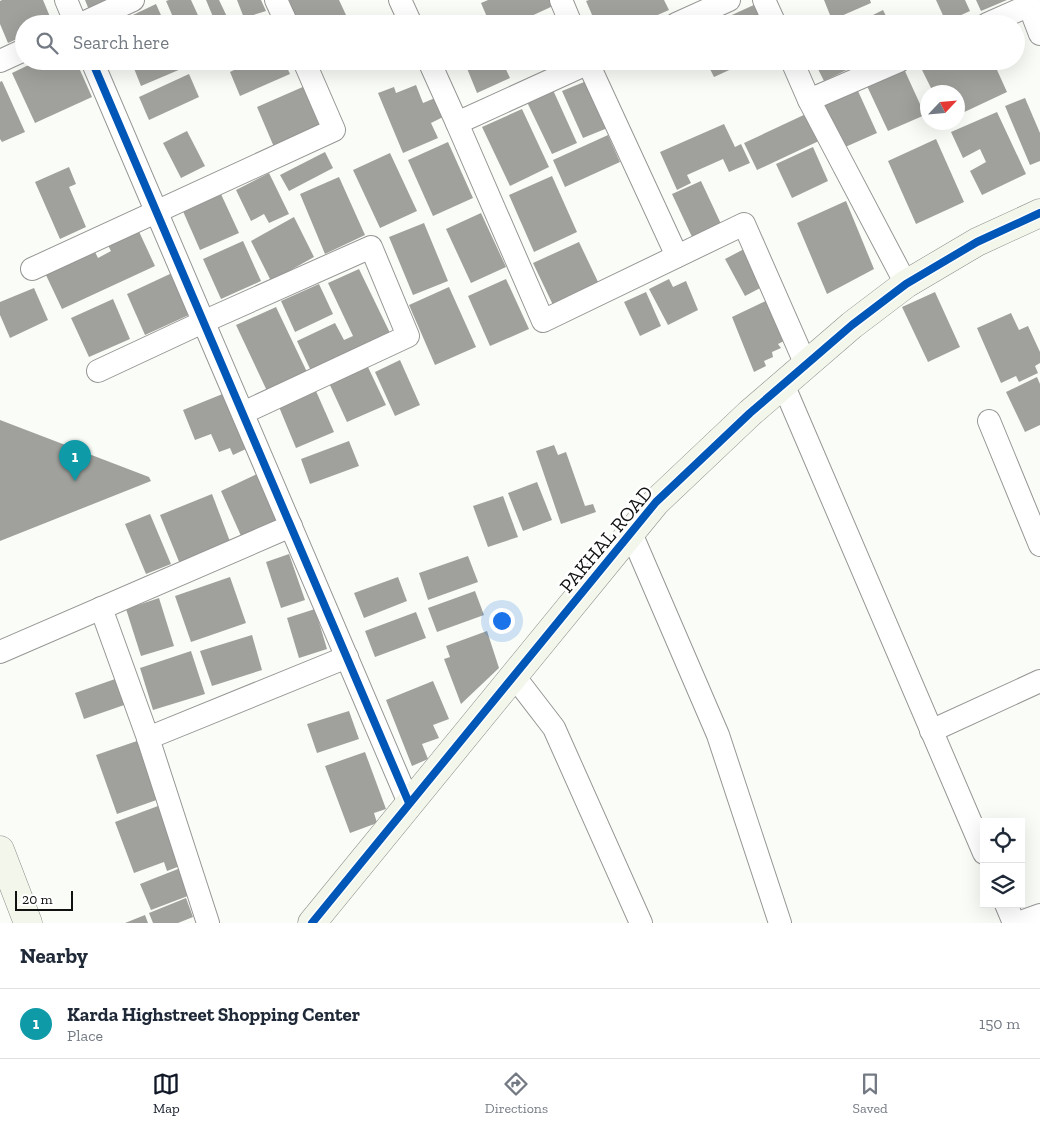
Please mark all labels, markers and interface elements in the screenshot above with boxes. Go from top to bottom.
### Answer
search box [15,15,1025,70]
icon: search [33,29,61,57]
text: Search here [73,31,169,54]
north arrow [920,85,965,130]
pin: 1 [59,440,91,481]
street label: PAKHAL ROAD [554,481,658,597]
your location [489,608,515,634]
map controls [980,818,1025,908]
button: locate [980,818,1025,863]
button: layers [980,863,1025,908]
scale bar [15,888,72,911]
text: 20 m [22,891,53,908]
text: Nearby [20,943,88,968]
text: Karda Highstreet Shopping Center [67,1003,360,1026]
text: 1 [33,1014,39,1033]
text: 150 m [979,1014,1020,1033]
text: Place [67,1026,103,1045]
tab: Map [152,1070,180,1117]
tab: Directions [485,1070,548,1117]
tab: Saved [853,1070,888,1117]

